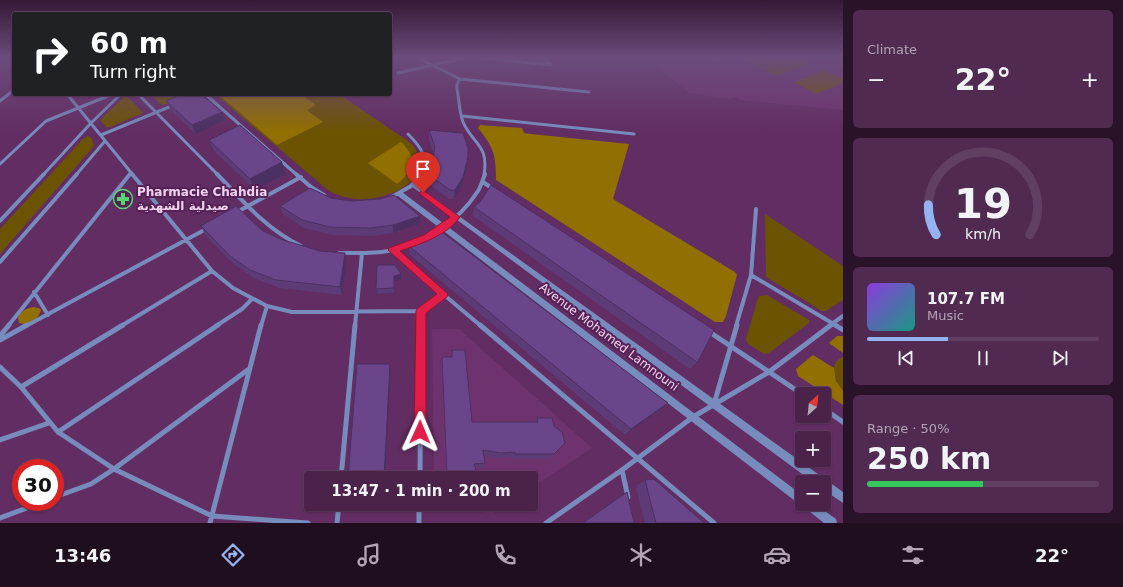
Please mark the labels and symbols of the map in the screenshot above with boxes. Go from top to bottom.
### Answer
pin [406,152,440,193]
place label: Pharmacie Chahdia صيدلية الشهدية [137,185,267,213]
pharmacy icon: Pharmacie Chahdia صيدلية الشهدية [112,188,134,210]
street label: Avenue Mohamed Lamnouni [537,280,681,394]
north arrow [795,387,831,423]
position arrow [399,411,441,453]
speed limit sign: 30 [12,459,64,511]

